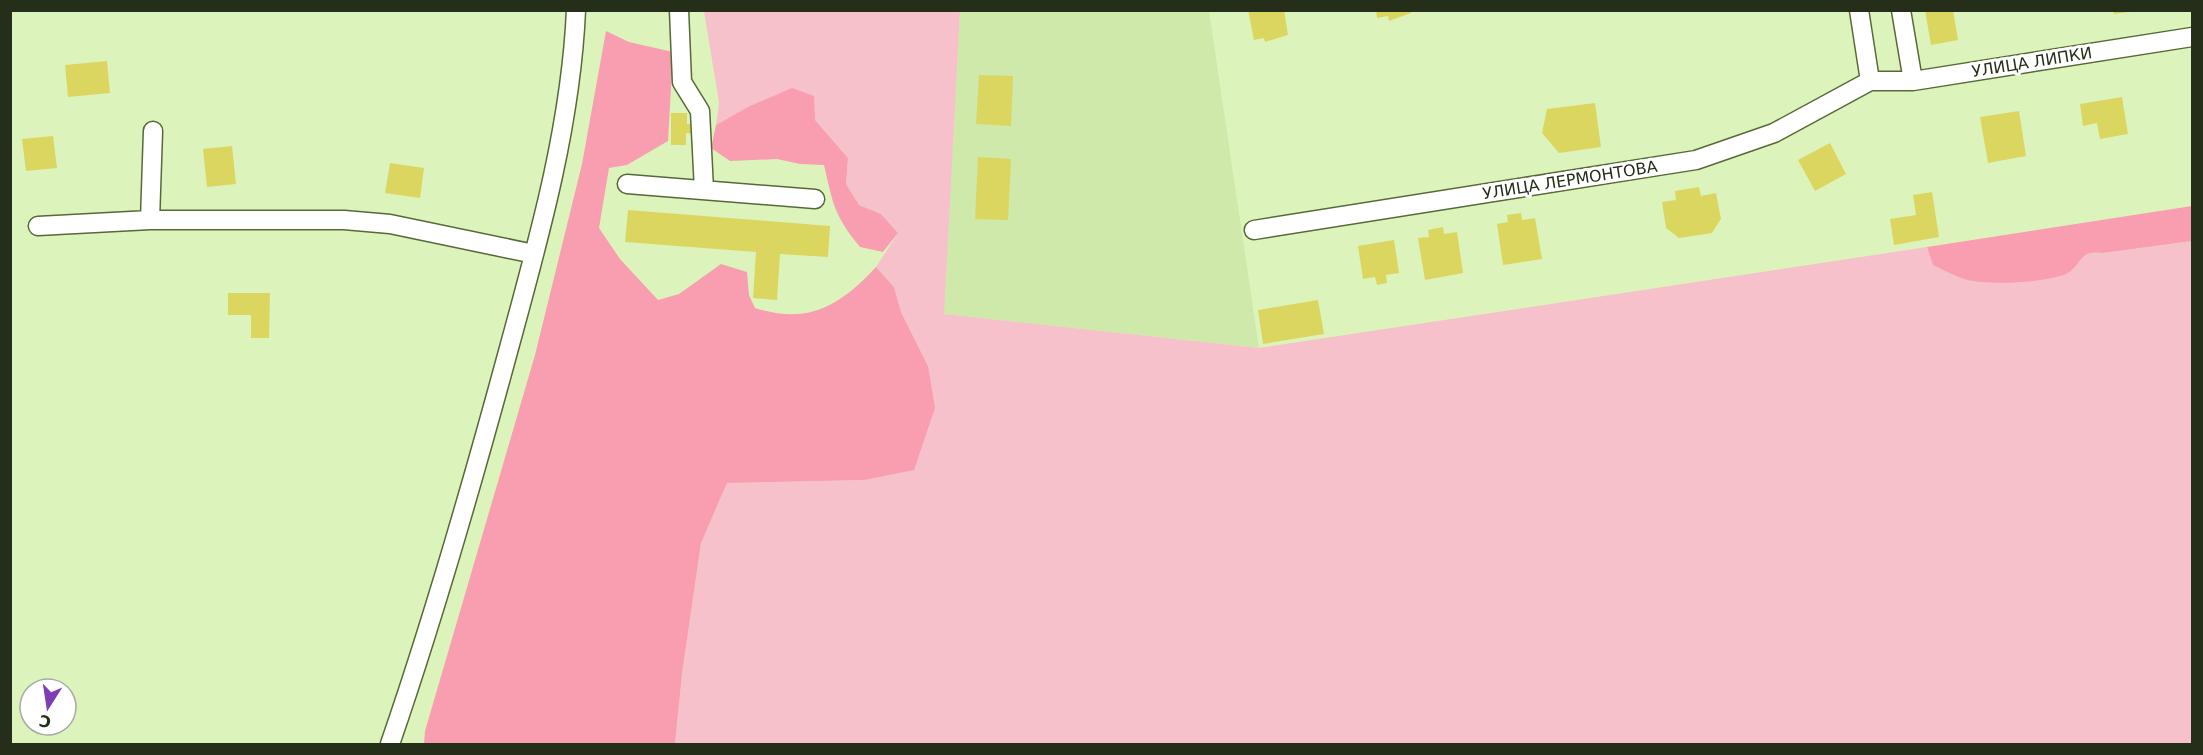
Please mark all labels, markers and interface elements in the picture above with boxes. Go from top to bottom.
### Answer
street label: УЛИЦА ЛИПКИ [1970,43,2094,81]
street label: УЛИЦА ЛЕРМОНТОВА [1481,157,1659,203]
north arrow [18,677,78,737]
text: С [37,711,53,732]

